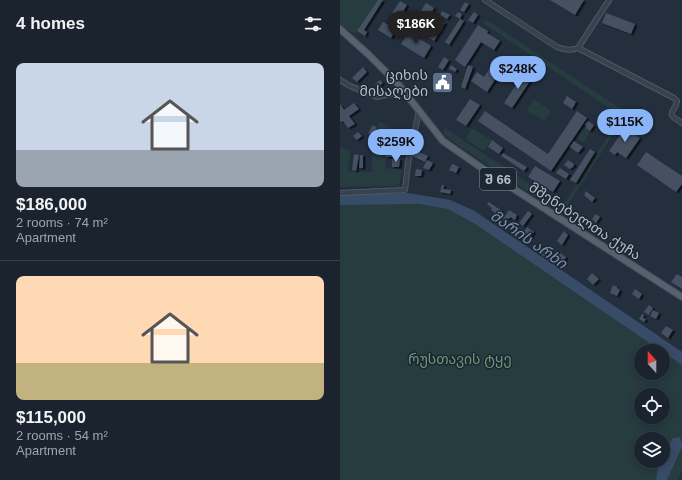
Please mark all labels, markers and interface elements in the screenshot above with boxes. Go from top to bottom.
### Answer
pin: $186K [388,11,444,45]
icon: filters [302,13,324,35]
text: 4 homes [16,14,85,33]
text: $186K [397,16,435,31]
pin: $248K [490,56,546,90]
text: $248K [499,61,537,76]
place label: ციხის მისაღები [359,67,428,100]
public building icon: ციხის მისაღები [430,70,456,96]
icon: home [134,89,206,161]
pin: $115K [597,109,653,143]
text: $115K [606,114,644,129]
pin: $259K [368,129,424,163]
text: $259K [377,134,415,149]
road number: შ 66 [480,168,516,190]
street label: მშენებელთა ქუჩა [526,179,644,264]
text: $186,000 [16,195,87,214]
water label: მარის არხი [488,206,572,272]
text: 2 rooms · 74 m² [16,215,108,230]
text: Apartment [16,230,76,245]
icon: home [134,302,206,374]
north arrow [634,344,670,380]
map controls [634,344,670,468]
park label: რუსთავის ტყე [408,351,512,368]
button: locate [634,388,670,424]
text: $115,000 [16,408,86,427]
text: 2 rooms · 54 m² [16,428,108,443]
button: layers [634,432,670,468]
text: Apartment [16,443,76,458]

